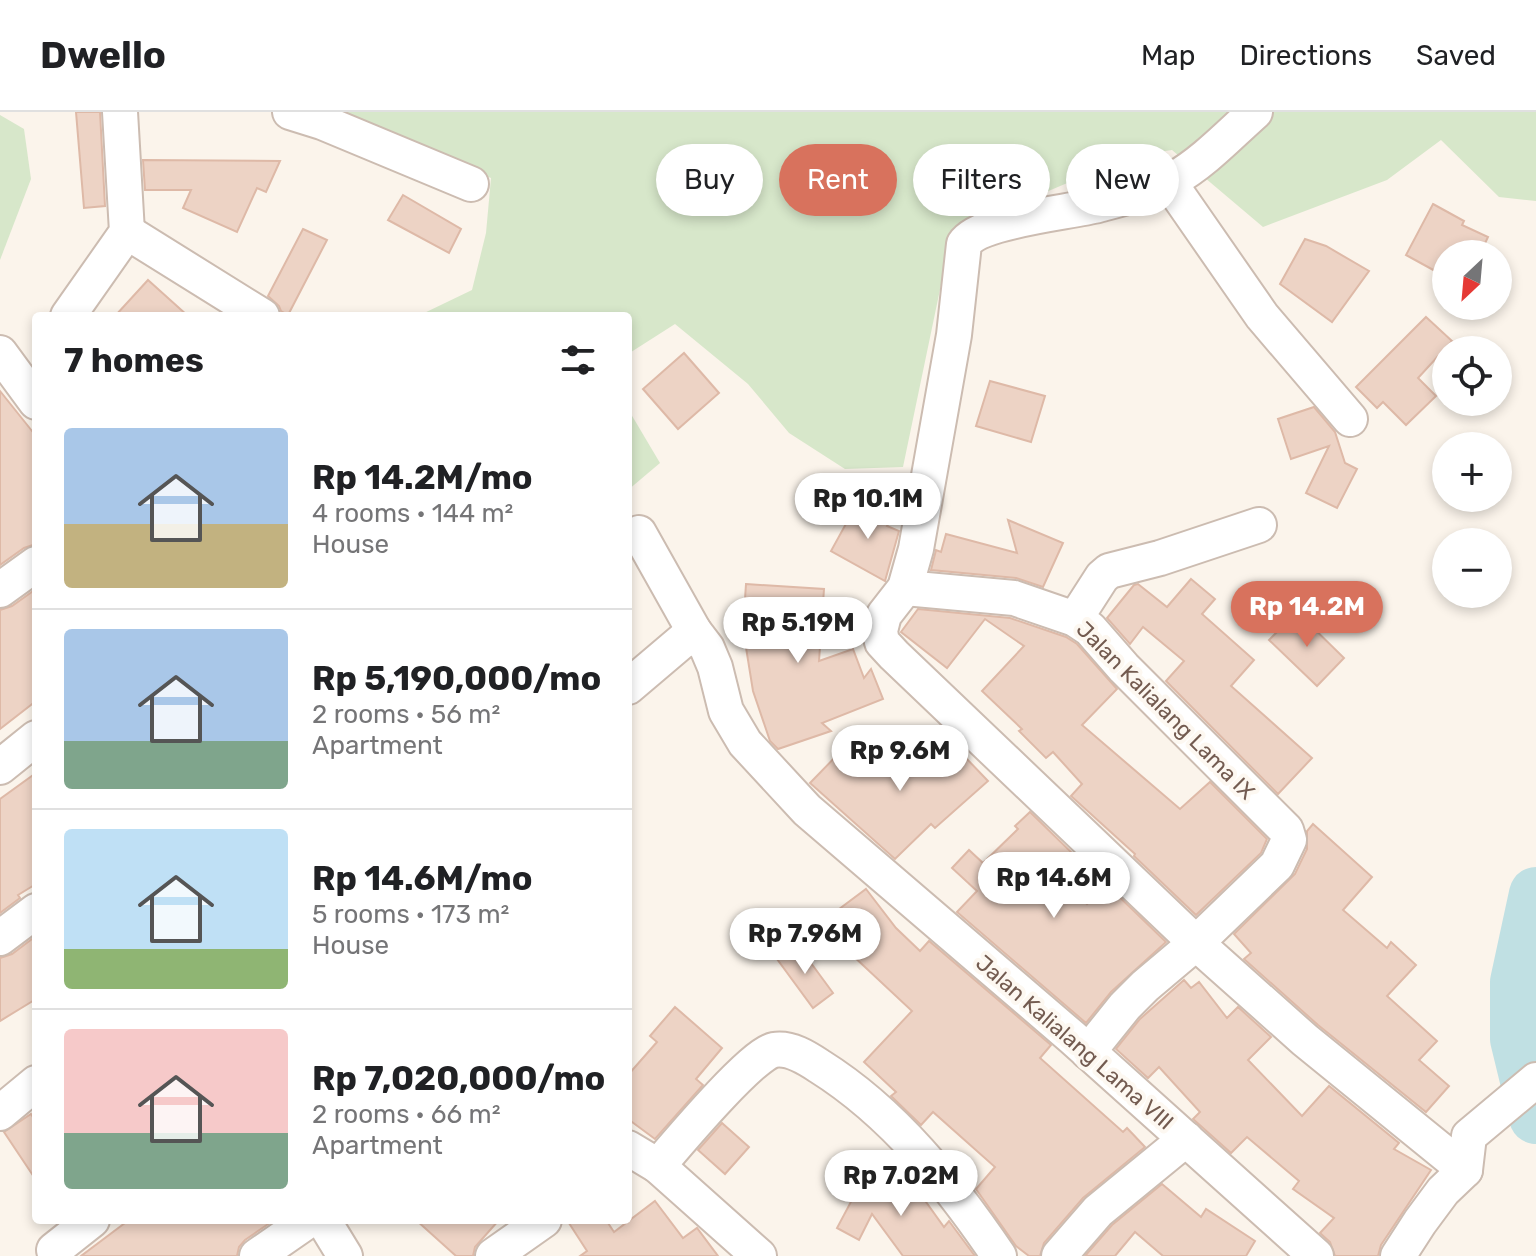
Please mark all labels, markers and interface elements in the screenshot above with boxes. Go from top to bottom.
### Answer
text: Dwello [40,32,166,78]
text: Map [1141,39,1195,72]
text: Directions [1239,39,1372,72]
text: Saved [1416,39,1496,72]
chip: Buy [656,144,763,216]
chip: Rent [779,144,897,216]
chip: Filters [913,144,1050,216]
chip: New [1066,144,1179,216]
north arrow [1432,240,1512,320]
map controls [1432,240,1512,608]
button: locate [1432,336,1512,416]
icon: filters [556,338,600,382]
text: 7 homes [64,340,204,381]
button: + [1432,432,1512,512]
text: Rp 14.2M/mo [312,457,533,498]
icon: home [128,460,224,556]
pin: Rp 10.1M [785,473,951,541]
text: Rp 10.1M [813,483,923,514]
text: 4 rooms · 144 m² [312,498,513,529]
button: − [1432,528,1512,608]
text: House [312,529,389,560]
pin: Rp 14.2M [1224,581,1390,649]
text: Rp 14.2M [1249,591,1365,622]
pin: Rp 5.19M [715,597,881,665]
text: Rp 5.19M [741,607,855,638]
street label: Jalan Kalialang Lama IX [1071,616,1260,805]
text: Rp 5,190,000/mo [312,658,601,699]
icon: home [128,661,224,757]
text: 2 rooms · 56 m² [312,699,500,730]
pin: Rp 9.6M [826,725,974,793]
text: Apartment [312,730,443,761]
text: Rp 9.6M [850,735,950,766]
pin: Rp 14.6M [971,852,1137,920]
text: Rp 14.6M/mo [312,858,532,899]
icon: home [128,861,224,957]
text: Rp 14.6M [996,862,1112,893]
text: 5 rooms · 173 m² [312,899,509,930]
pin: Rp 7.96M [722,908,888,976]
text: Rp 7.96M [748,918,862,949]
text: House [312,930,389,961]
street label: Jalan Kalialang Lama VIII [970,949,1179,1136]
text: Rp 7,020,000/mo [312,1058,605,1099]
icon: home [128,1061,224,1157]
text: 2 rooms · 66 m² [312,1099,501,1130]
text: Apartment [312,1130,443,1161]
pin: Rp 7.02M [818,1150,984,1218]
text: Rp 7.02M [843,1160,959,1191]

